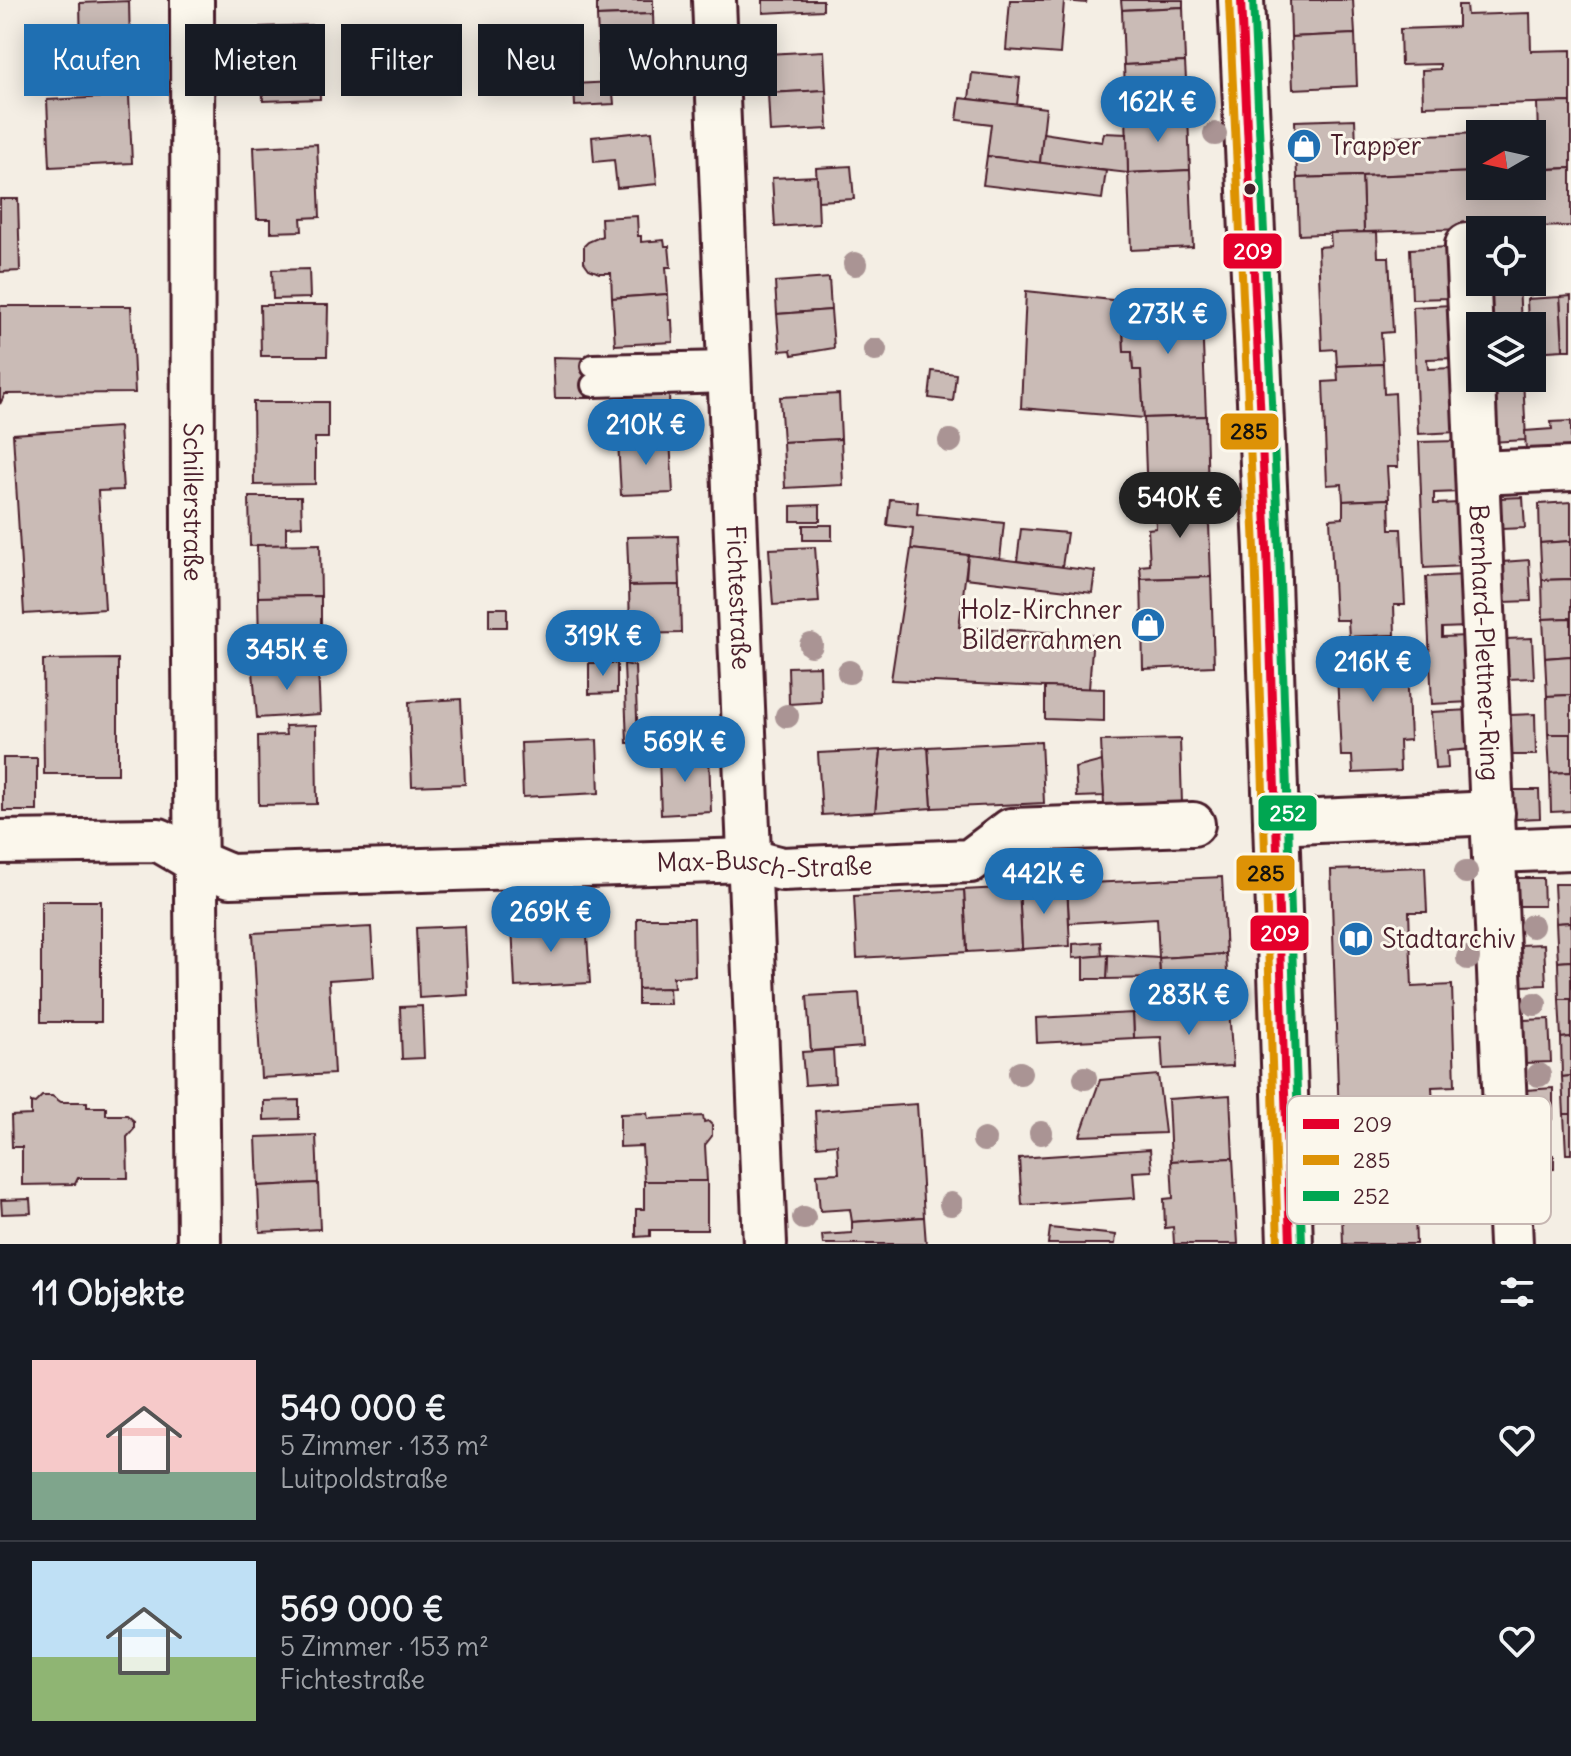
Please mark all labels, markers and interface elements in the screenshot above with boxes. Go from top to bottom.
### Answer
chip: Kaufen [24,24,169,96]
chip: Mieten [185,24,325,96]
chip: Filter [341,24,462,96]
chip: Neu [478,24,584,96]
chip: Wohnung [600,24,777,96]
pin: 162K € [1093,76,1223,144]
text: 162K € [1119,85,1197,118]
north arrow [1466,120,1546,200]
map controls [1466,120,1546,392]
shop icon: Trapper [1285,127,1323,165]
place label: Trapper [1330,129,1422,162]
unlabelled marker [1242,181,1258,197]
button: locate [1466,216,1546,296]
line badge: 209 [1222,232,1283,270]
text: 209 [1233,237,1273,265]
pin: 273K € [1103,288,1233,356]
text: 273K € [1128,297,1208,330]
button: layers [1466,312,1546,392]
pin: 210K € [581,399,711,467]
text: 210K € [606,408,686,441]
line badge: 285 [1219,412,1280,451]
text: 285 [1230,417,1268,445]
street label: Schillerstraße [177,423,210,582]
pin: 540K € [1115,472,1245,540]
text: 540K € [1137,481,1223,514]
street label: Bernhard-Plettner-Ring [1462,503,1508,782]
street label: Fichtestraße [720,524,758,671]
place label: Holz-Kirchner Bilderrahmen [960,593,1122,656]
shop icon: Holz-Kirchner Bilderrahmen [1129,606,1167,644]
pin: 319K € [538,610,668,678]
text: 319K € [564,619,642,652]
pin: 345K € [222,624,352,692]
text: 345K € [245,633,329,666]
pin: 216K € [1308,636,1438,704]
text: 216K € [1334,645,1412,678]
pin: 569K € [620,716,750,784]
text: 569K € [643,725,727,758]
line badge: 252 [1257,794,1318,832]
text: 252 [1270,799,1306,827]
street label: Max-Busch-Straße [656,843,873,886]
pin: 442K € [979,848,1109,916]
line badge: 285 [1235,854,1296,892]
text: 442K € [1002,857,1086,890]
text: 285 [1247,859,1285,887]
pin: 269K € [486,886,616,954]
text: 269K € [509,895,593,928]
line badge: 209 [1249,914,1310,952]
text: 209 [1260,919,1300,947]
library icon: Stadtarchiv [1337,920,1375,958]
place label: Stadtarchiv [1382,922,1516,955]
pin: 283K € [1124,969,1254,1037]
text: 283K € [1148,978,1230,1011]
legend [1287,1096,1551,1224]
text: 209 [1353,1110,1392,1138]
text: 285 [1353,1146,1390,1174]
text: 252 [1353,1182,1390,1210]
icon: filters [1495,1270,1539,1314]
text: 11 Objekte [32,1271,185,1314]
text: 540 000 € [280,1386,447,1429]
icon: home [96,1392,192,1488]
icon: heart [1495,1418,1539,1462]
text: 5 Zimmer · 133 m² [280,1429,489,1462]
text: Luitpoldstraße [280,1462,448,1495]
text: 569 000 € [280,1587,444,1630]
icon: home [96,1593,192,1689]
icon: heart [1495,1619,1539,1663]
text: 5 Zimmer · 153 m² [280,1630,489,1663]
text: Fichtestraße [280,1663,425,1696]

